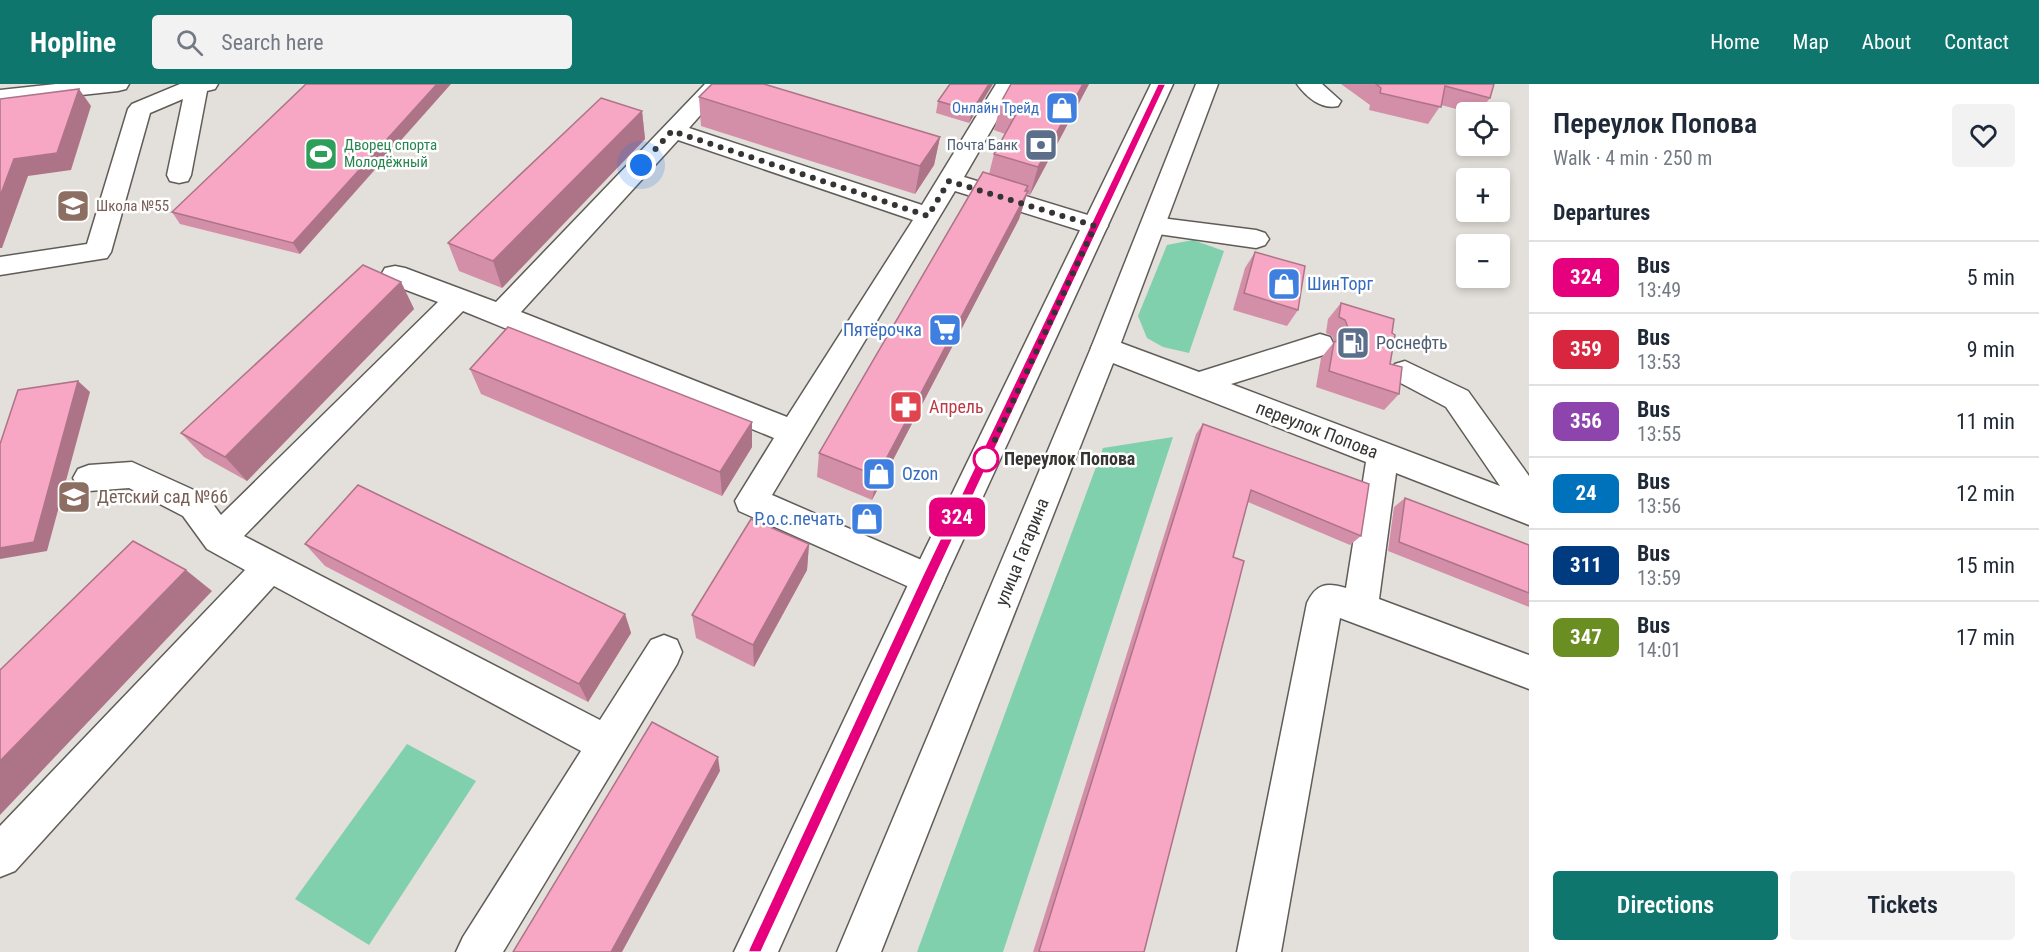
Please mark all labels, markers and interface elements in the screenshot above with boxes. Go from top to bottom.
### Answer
search box [152,15,572,69]
text: Hopline [30,26,116,59]
icon: search [173,26,206,59]
text: Search here [221,30,324,55]
text: Home [1710,30,1760,54]
text: Map [1793,30,1829,54]
text: About [1862,30,1911,54]
text: Contact [1944,30,2009,54]
shop icon: Онлайн Трейд [1044,90,1080,126]
place label: Онлайн Трейд [952,99,1039,117]
map controls [1456,102,1510,288]
button: locate [1456,102,1510,156]
button: heart [1952,104,2015,167]
text: Переулок Попова [1553,107,1757,140]
bank icon: Почта Банк [1023,127,1059,163]
sports icon: Дворец спорта Молодёжный [303,136,339,172]
place label: Дворец спорта Молодёжный [344,136,437,171]
place label: Почта Банк [947,136,1018,154]
text: Walk · 4 min · 250 m [1553,146,1712,170]
your location [626,150,656,180]
button: + [1456,168,1510,222]
school or university icon: Школа №55 [55,188,91,224]
place label: Школа №55 [96,197,169,215]
text: Departures [1553,200,1650,225]
button: − [1456,234,1510,288]
text: Bus [1637,253,1670,278]
text: 324 [1570,265,1602,289]
text: 5 min [1967,265,2015,290]
shop icon: ШинТорг [1266,266,1302,302]
place label: ШинТорг [1307,273,1373,294]
text: 13:49 [1637,278,1681,302]
supermarket icon: Пятёрочка [927,312,963,348]
place label: Пятёрочка [843,319,922,340]
fuel station icon: Роснефть [1335,325,1371,361]
text: Bus [1637,325,1670,350]
place label: Роснефть [1376,332,1448,353]
text: 359 [1570,337,1602,361]
text: 9 min [1967,337,2015,362]
text: 13:53 [1637,350,1681,374]
pharmacy icon: Апрель [888,389,924,425]
place label: Апрель [929,396,984,417]
street label: переулок Попова [1253,397,1381,462]
text: Bus [1637,397,1670,422]
text: 356 [1570,409,1602,433]
text: 11 min [1956,409,2015,434]
text: 13:55 [1637,422,1681,446]
marker: Переулок Попова [973,446,999,472]
place label: Переулок Попова [1004,448,1135,469]
shop icon: Ozon [861,456,897,492]
place label: Ozon [902,463,938,484]
text: Bus [1637,469,1670,494]
school or university icon: Детский сад №66 [56,479,92,515]
text: 24 [1575,481,1597,505]
text: 12 min [1956,481,2015,506]
place label: Детский сад №66 [97,486,228,507]
text: 13:56 [1637,494,1681,518]
street label: улица Гагарина [990,495,1053,609]
line badge: 324 [922,498,992,536]
shop icon: Р.о.с.печать [849,501,885,537]
text: 324 [941,505,973,529]
place label: Р.о.с.печать [754,508,844,529]
text: Bus [1637,541,1670,566]
text: 311 [1570,553,1602,577]
text: 15 min [1956,553,2015,578]
text: 13:59 [1637,566,1681,590]
text: Bus [1637,613,1670,638]
text: 347 [1570,625,1602,649]
text: 17 min [1956,625,2015,650]
text: 14:01 [1637,638,1681,662]
button: Directions [1553,871,1778,940]
button: Tickets [1790,871,2015,940]

